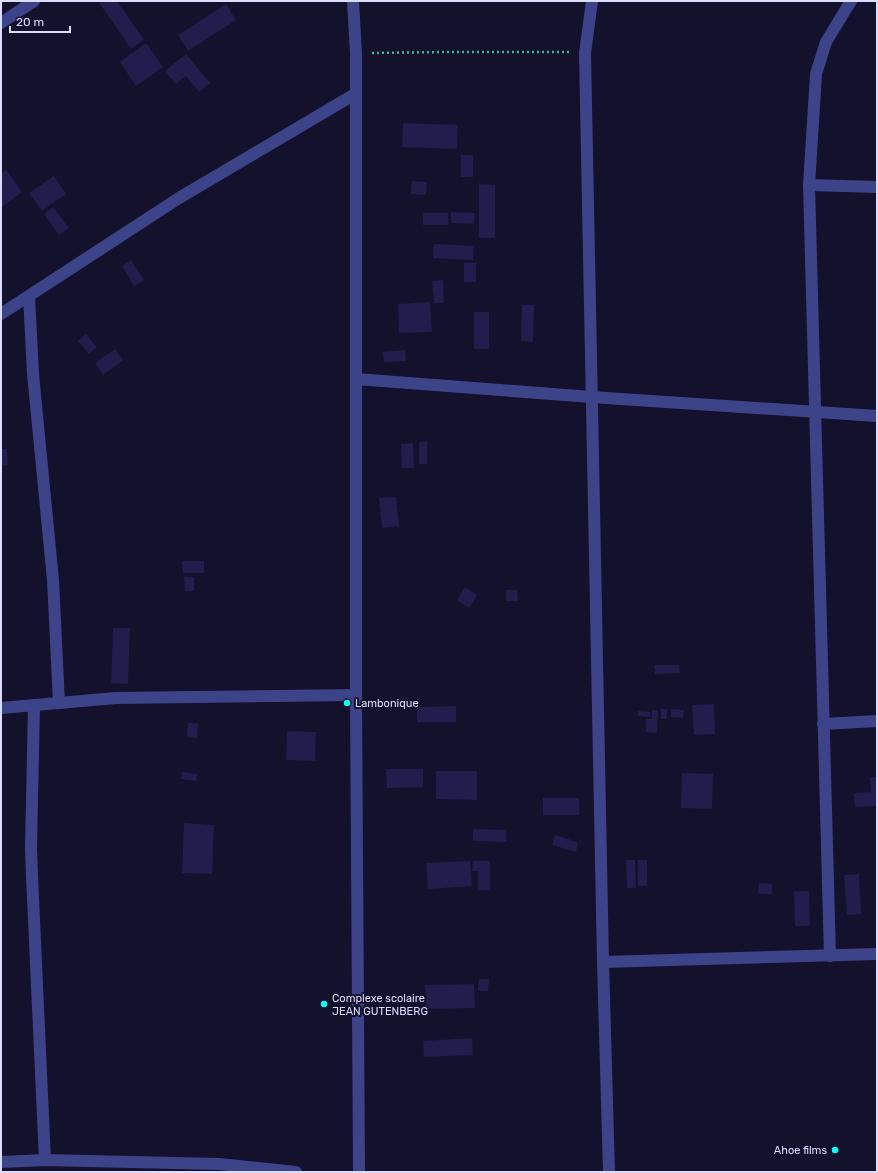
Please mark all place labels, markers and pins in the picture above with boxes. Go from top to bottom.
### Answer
place label: Lambonique [355,697,419,710]
marker: Lambonique [342,698,352,708]
place label: Complexe scolaire JEAN GUTENBERG [332,992,428,1018]
marker: Complexe scolaire JEAN GUTENBERG [319,999,329,1009]
place label: Ahoe films [774,1144,827,1157]
marker: Ahoe films [830,1145,840,1155]

